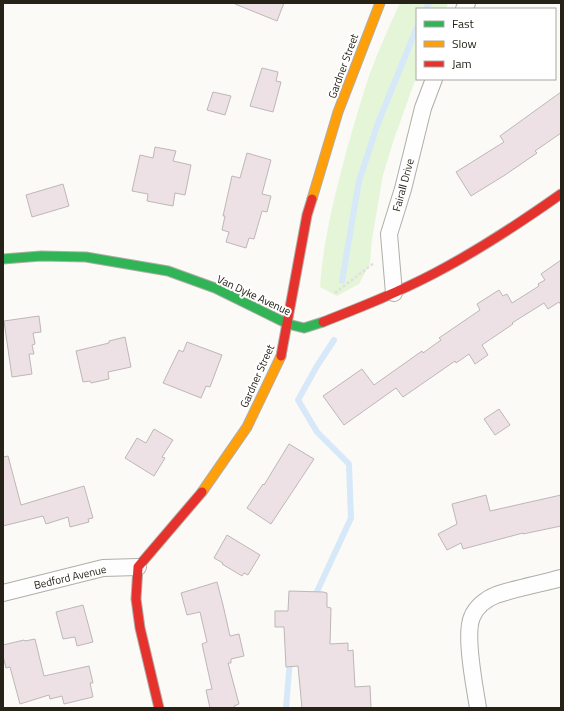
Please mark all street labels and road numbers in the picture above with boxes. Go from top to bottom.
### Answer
street label: Gardner Street [324,31,362,101]
street label: Fairall Drive [388,156,418,213]
street label: Van Dyke Avenue [214,271,294,319]
street label: Gardner Street [236,342,278,410]
street label: Bedford Avenue [32,561,108,593]

